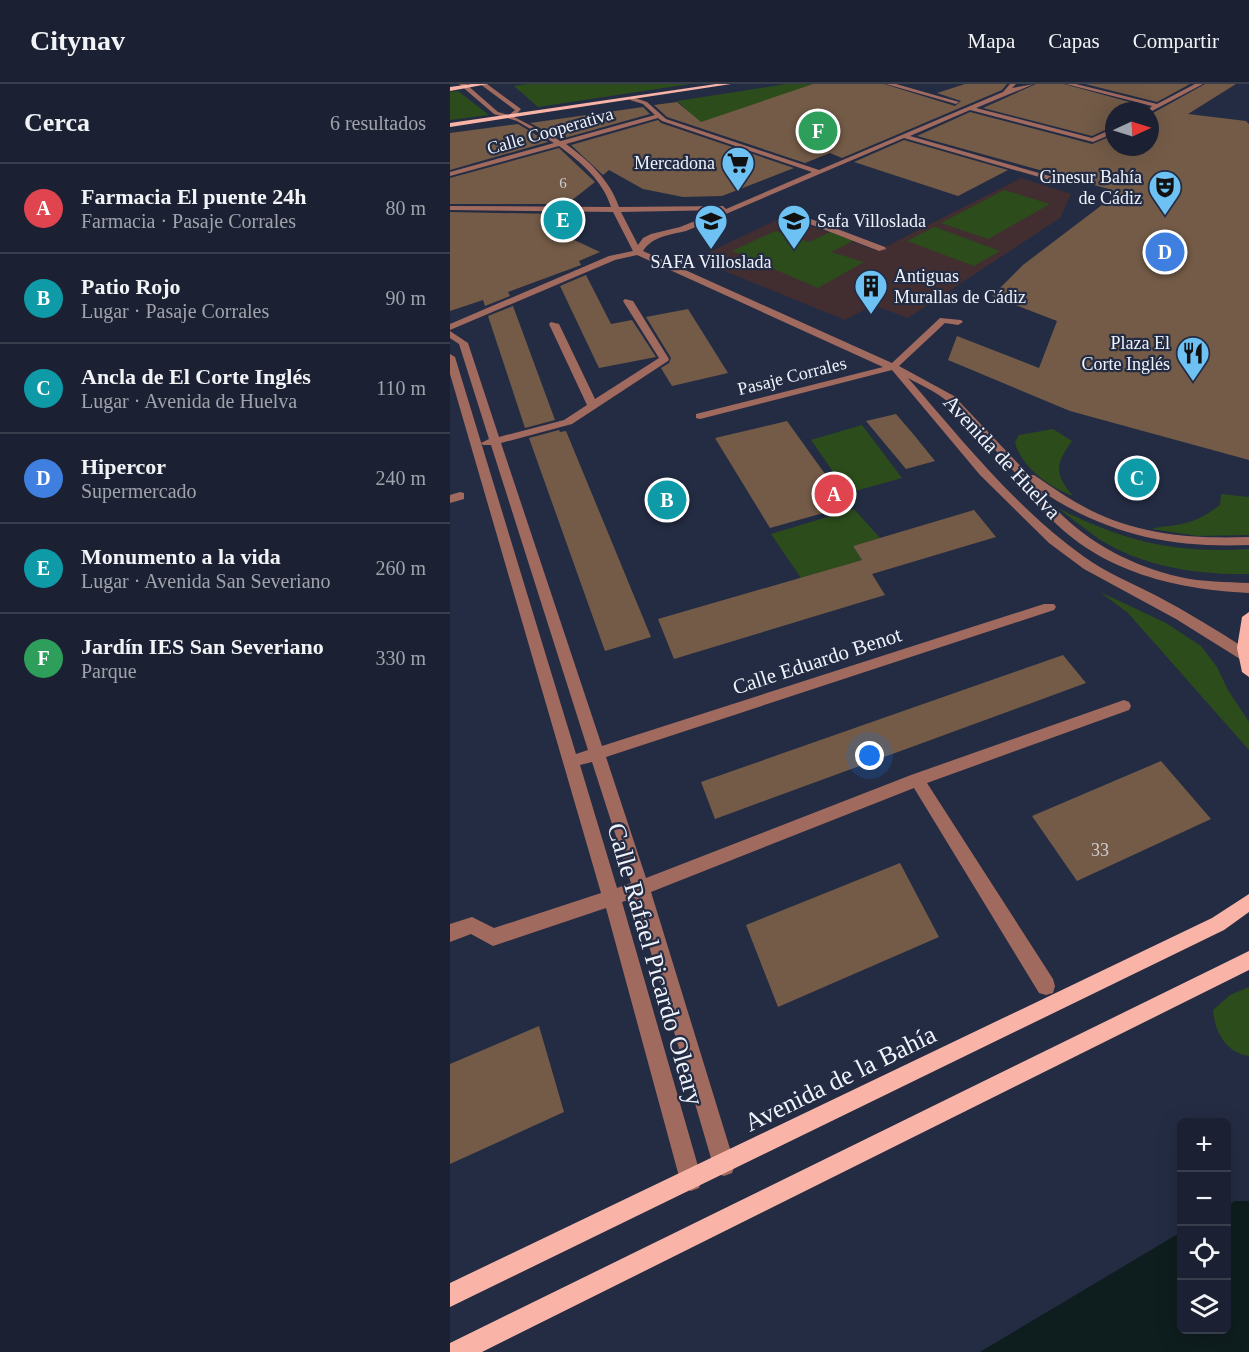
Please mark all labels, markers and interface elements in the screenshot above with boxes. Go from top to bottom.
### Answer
text: Citynav [30,25,125,56]
text: Mapa [968,29,1015,53]
text: Capas [1048,29,1100,53]
text: Compartir [1133,29,1219,53]
north arrow [1105,102,1159,156]
street label: Calle Cooperativa [485,103,615,159]
text: Cerca [24,108,90,137]
pin: F [798,108,838,154]
text: 6 resultados [330,112,426,134]
supermarket icon: Mercadona [720,145,756,192]
place label: Mercadona [634,153,715,173]
place label: Cinesur Bahía de Cádiz [1040,167,1142,208]
theatre icon: Cinesur Bahía de Cádiz [1147,169,1183,216]
house number: 6 [559,175,567,191]
text: Farmacia El puente 24h [81,184,307,209]
text: A [36,197,51,219]
text: 80 m [385,197,426,219]
pin: E [544,198,582,242]
school or university icon: SAFA Villoslada [693,203,729,250]
school or university icon: Safa Villoslada [776,203,812,250]
text: Farmacia · Pasaje Corrales [81,210,296,232]
place label: Safa Villoslada [817,211,926,231]
pin: D [1146,230,1184,274]
place label: SAFA Villoslada [651,252,771,272]
place label: Antiguas Murallas de Cádiz [894,266,1026,307]
building icon: Antiguas Murallas de Cádiz [853,268,889,315]
text: Patio Rojo [81,274,181,299]
text: B [37,287,50,309]
text: 90 m [385,287,426,309]
text: Lugar · Pasaje Corrales [81,300,269,322]
place label: Plaza El Corte Inglés [1082,333,1170,374]
restaurant icon: Plaza El Corte Inglés [1175,335,1211,382]
street label: Pasaje Corrales [736,353,848,399]
text: Ancla de El Corte Inglés [81,364,311,389]
text: C [36,377,51,399]
text: 110 m [376,377,426,399]
text: Lugar · Avenida de Huelva [81,390,297,412]
street label: Avenida de Huelva [938,390,1066,524]
text: Hipercor [81,454,166,479]
pin: C [1118,456,1156,500]
text: D [36,467,51,489]
text: 240 m [375,467,426,489]
pin: A [814,472,854,516]
pin: B [648,478,686,522]
text: Supermercado [81,480,197,502]
text: Monumento a la vida [81,544,281,569]
text: E [37,557,50,579]
text: 260 m [375,557,426,579]
text: Lugar · Avenida San Severiano [81,570,331,592]
street label: Calle Eduardo Benot [730,622,905,700]
text: Jardín IES San Severiano [81,634,324,659]
text: F [37,647,50,669]
text: 330 m [375,647,426,669]
text: Parque [81,660,137,682]
your location [855,741,884,770]
street label: Calle Rafael Picardo Oleary [601,820,710,1109]
house number: 33 [1091,840,1109,860]
street label: Avenida de la Bahía [740,1019,941,1137]
map controls [1177,1118,1231,1334]
button: + [1177,1118,1231,1172]
button: − [1177,1172,1231,1226]
button: locate [1177,1226,1231,1280]
button: layers [1177,1280,1231,1334]

